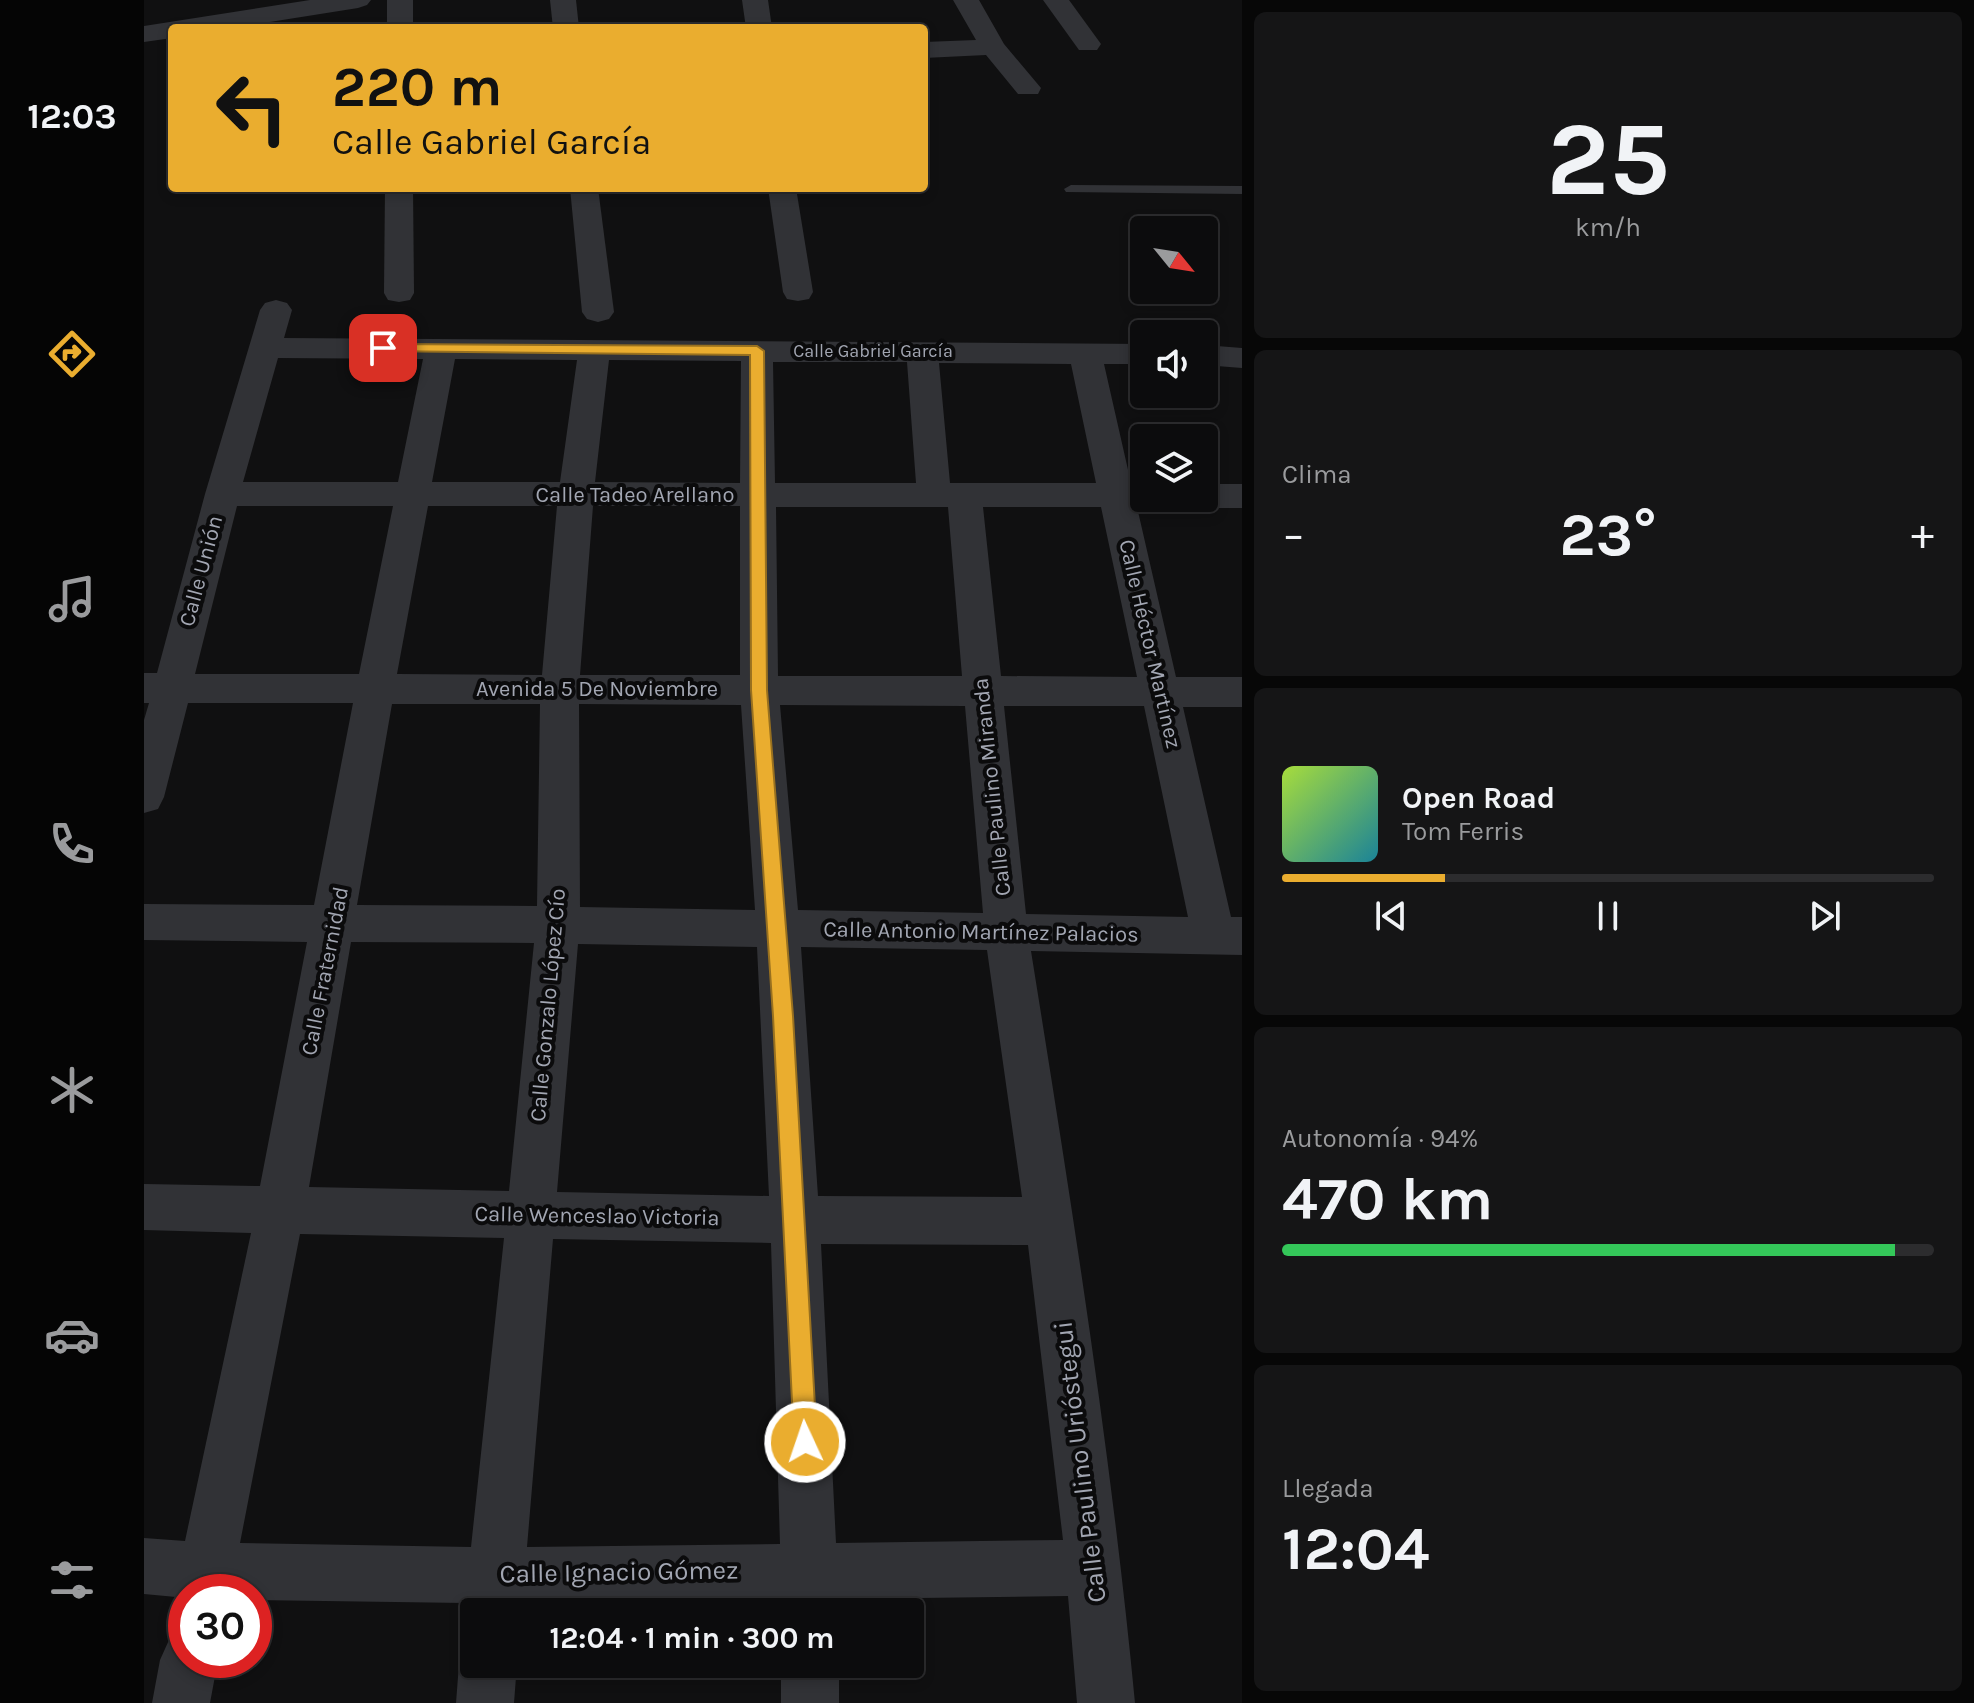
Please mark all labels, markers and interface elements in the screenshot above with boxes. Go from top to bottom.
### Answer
text: 220 m [332,54,503,119]
icon: left [200,56,304,160]
text: 12:03 [27,95,117,137]
text: 25 [1546,99,1670,220]
text: Calle Gabriel García [332,121,651,163]
text: km/h [1575,212,1641,243]
north arrow [1130,216,1218,304]
map controls [1130,216,1218,512]
pin [349,314,417,382]
button: sound [1130,320,1218,408]
icon: directions [44,326,100,382]
icon: arrive [361,326,405,370]
street label: Calle Gabriel García [793,340,953,362]
button: layers [1130,424,1218,512]
text: Clima [1282,459,1352,490]
street label: Calle Tadeo Arellano [536,482,734,508]
text: 23° [1560,500,1656,570]
text: − [1282,509,1305,560]
text: + [1911,509,1934,560]
street label: Calle Unión [174,513,228,629]
street label: Calle Héctor Martínez [1113,537,1187,751]
icon: music [44,571,100,627]
street label: Avenida 5 De Noviembre [476,676,718,702]
street label: Calle Paulino Miranda [968,677,1016,897]
text: Open Road [1402,780,1555,816]
icon: phone [44,816,100,872]
text: Tom Ferris [1402,816,1524,847]
street label: Calle Fraternidad [296,884,354,1058]
street label: Calle Gonzalo López Cío [525,887,571,1123]
icon: previous [1369,894,1413,938]
icon: pause [1586,894,1630,938]
icon: next [1803,894,1847,938]
street label: Calle Antonio Martínez Palacios [823,916,1139,948]
icon: climate [44,1062,100,1118]
text: Autonomía · 94% [1282,1123,1478,1154]
text: 470 km [1282,1164,1493,1234]
street label: Calle Wenceslao Victoria [474,1201,720,1231]
icon: car [44,1307,100,1363]
street label: Calle Paulino Urióstegui [1047,1320,1113,1604]
position arrow [763,1400,847,1484]
text: Llegada [1282,1473,1374,1504]
text: 12:04 [1282,1514,1430,1584]
icon: filters [44,1552,100,1608]
street label: Calle Ignacio Gómez [499,1554,739,1590]
speed limit sign: 30 [168,1574,272,1678]
text: 12:04 · 1 min · 300 m [550,1620,834,1656]

